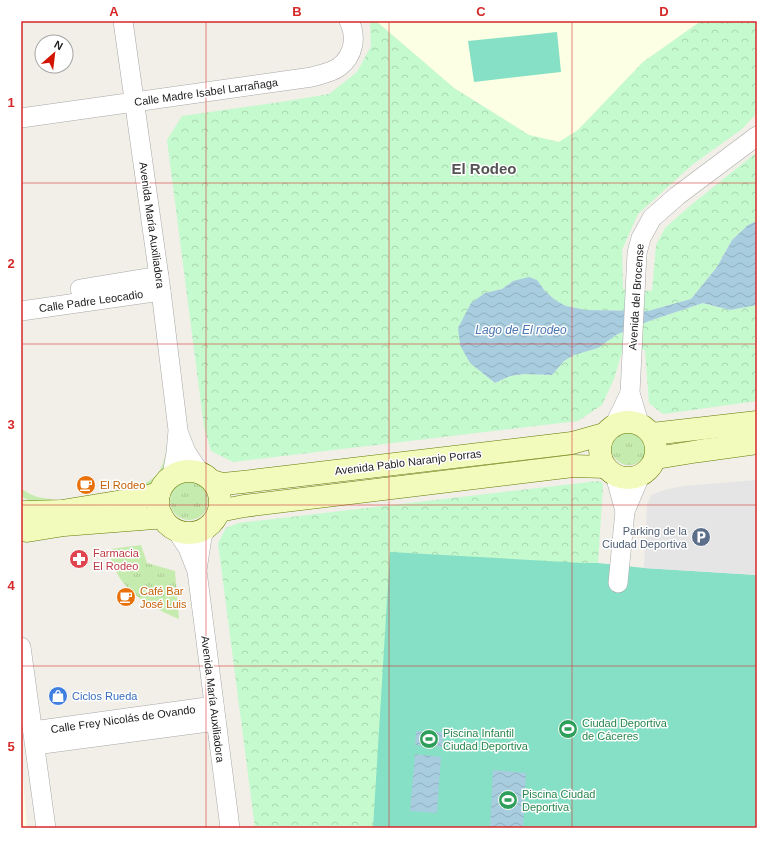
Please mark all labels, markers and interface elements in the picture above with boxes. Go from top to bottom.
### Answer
text: A [109,4,119,19]
text: B [292,4,302,19]
text: C [476,4,486,19]
text: D [659,4,669,19]
north arrow [34,34,74,74]
text: N [52,38,65,52]
street label: Calle Madre Isabel Larrañaga [133,76,279,108]
text: 1 [7,95,15,110]
district label: El Rodeo [451,160,517,177]
street label: Avenida María Auxiliadora [137,161,167,290]
street label: Avenida del Brocense [626,243,646,351]
text: 2 [7,256,15,271]
street label: Calle Padre Leocadio [38,288,144,314]
water label: Lago de El rodeo [475,323,567,337]
text: 3 [7,417,15,432]
street label: Avenida Pablo Naranjo Porras [334,447,483,477]
cafe icon: El Rodeo [75,474,97,496]
place label: El Rodeo [100,479,145,491]
place label: Parking de la Ciudad Deportiva [602,525,688,550]
parking icon: Parking de la Ciudad Deportiva [690,526,712,548]
place label: Farmacia El Rodeo [93,547,140,572]
pharmacy icon: Farmacia El Rodeo [68,548,90,570]
text: 4 [7,578,15,593]
place label: Café Bar José Luis [140,585,187,610]
cafe icon: Café Bar José Luis [115,586,137,608]
street label: Avenida María Auxiliadora [199,635,227,764]
shop icon: Ciclos Rueda [47,685,69,707]
place label: Ciclos Rueda [72,690,138,702]
street label: Calle Frey Nicolás de Ovando [50,703,196,735]
place label: Ciudad Deportiva de Cáceres [582,717,668,742]
sports icon: Ciudad Deportiva de Cáceres [557,718,579,740]
place label: Piscina Infantil Ciudad Deportiva [443,727,529,752]
sports icon: Piscina Infantil Ciudad Deportiva [418,728,440,750]
text: 5 [7,739,15,754]
place label: Piscina Ciudad Deportiva [522,788,595,813]
sports icon: Piscina Ciudad Deportiva [497,789,519,811]

